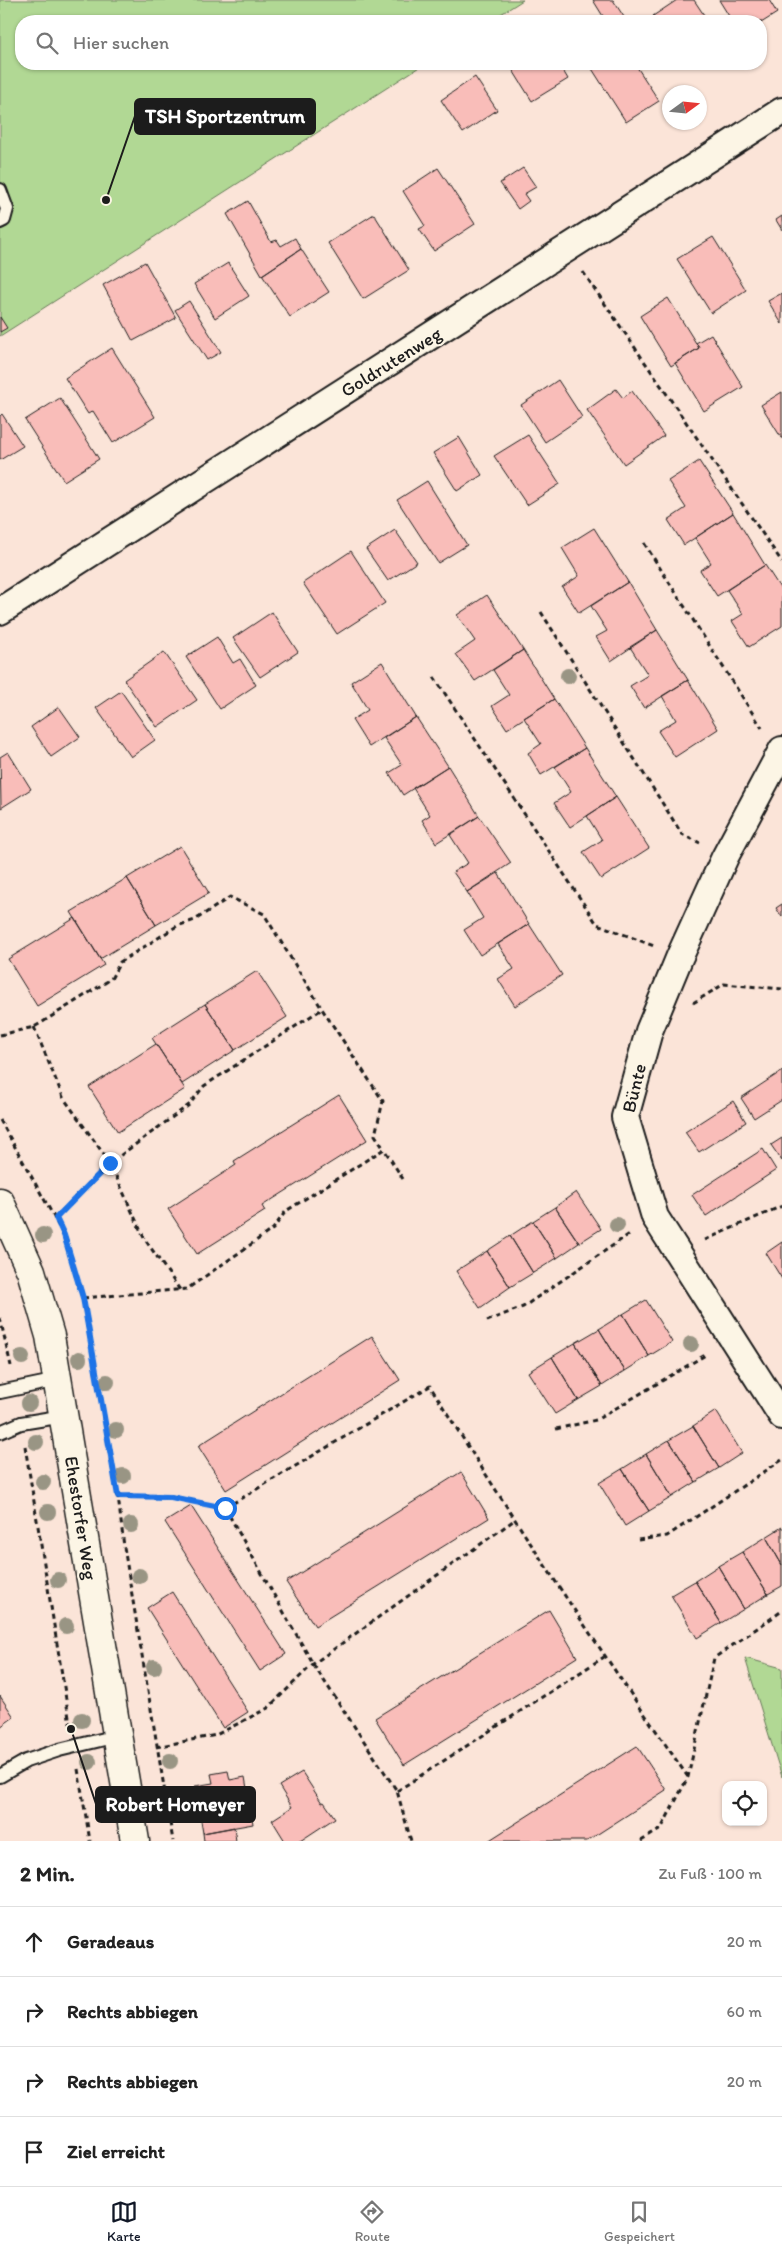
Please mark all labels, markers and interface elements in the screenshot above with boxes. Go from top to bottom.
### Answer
search box [15,15,767,70]
icon: search [33,29,61,57]
text: Hier suchen [73,31,169,54]
north arrow [662,85,707,130]
callout: TSH Sportzentrum [135,99,315,134]
text: TSH Sportzentrum [144,104,306,129]
street label: Goldrutenweg [336,322,446,402]
street label: Bünte [617,1061,651,1115]
route end [99,1152,122,1175]
street label: Ehestorfer Weg [60,1454,102,1582]
route start [214,1497,237,1520]
map controls [722,1781,767,1826]
button: locate [722,1781,767,1826]
callout: Robert Homeyer [96,1787,255,1822]
text: Robert Homeyer [106,1792,245,1817]
text: 2 Min. [20,1861,75,1886]
text: Zu Fuß · 100 m [658,1864,762,1883]
icon: ahead [20,1928,48,1956]
text: Geradeaus [67,1930,154,1953]
text: 20 m [727,1932,762,1951]
icon: right [20,1998,48,2026]
text: Rechts abbiegen [67,2000,198,2023]
text: 60 m [727,2002,762,2021]
icon: right [20,2068,48,2096]
text: Rechts abbiegen [67,2070,198,2093]
text: 20 m [727,2072,762,2091]
icon: arrive [20,2138,48,2166]
text: Ziel erreicht [67,2140,165,2163]
tab: Karte [107,2198,141,2245]
tab: Route [355,2198,390,2245]
tab: Gespeichert [604,2198,675,2245]

